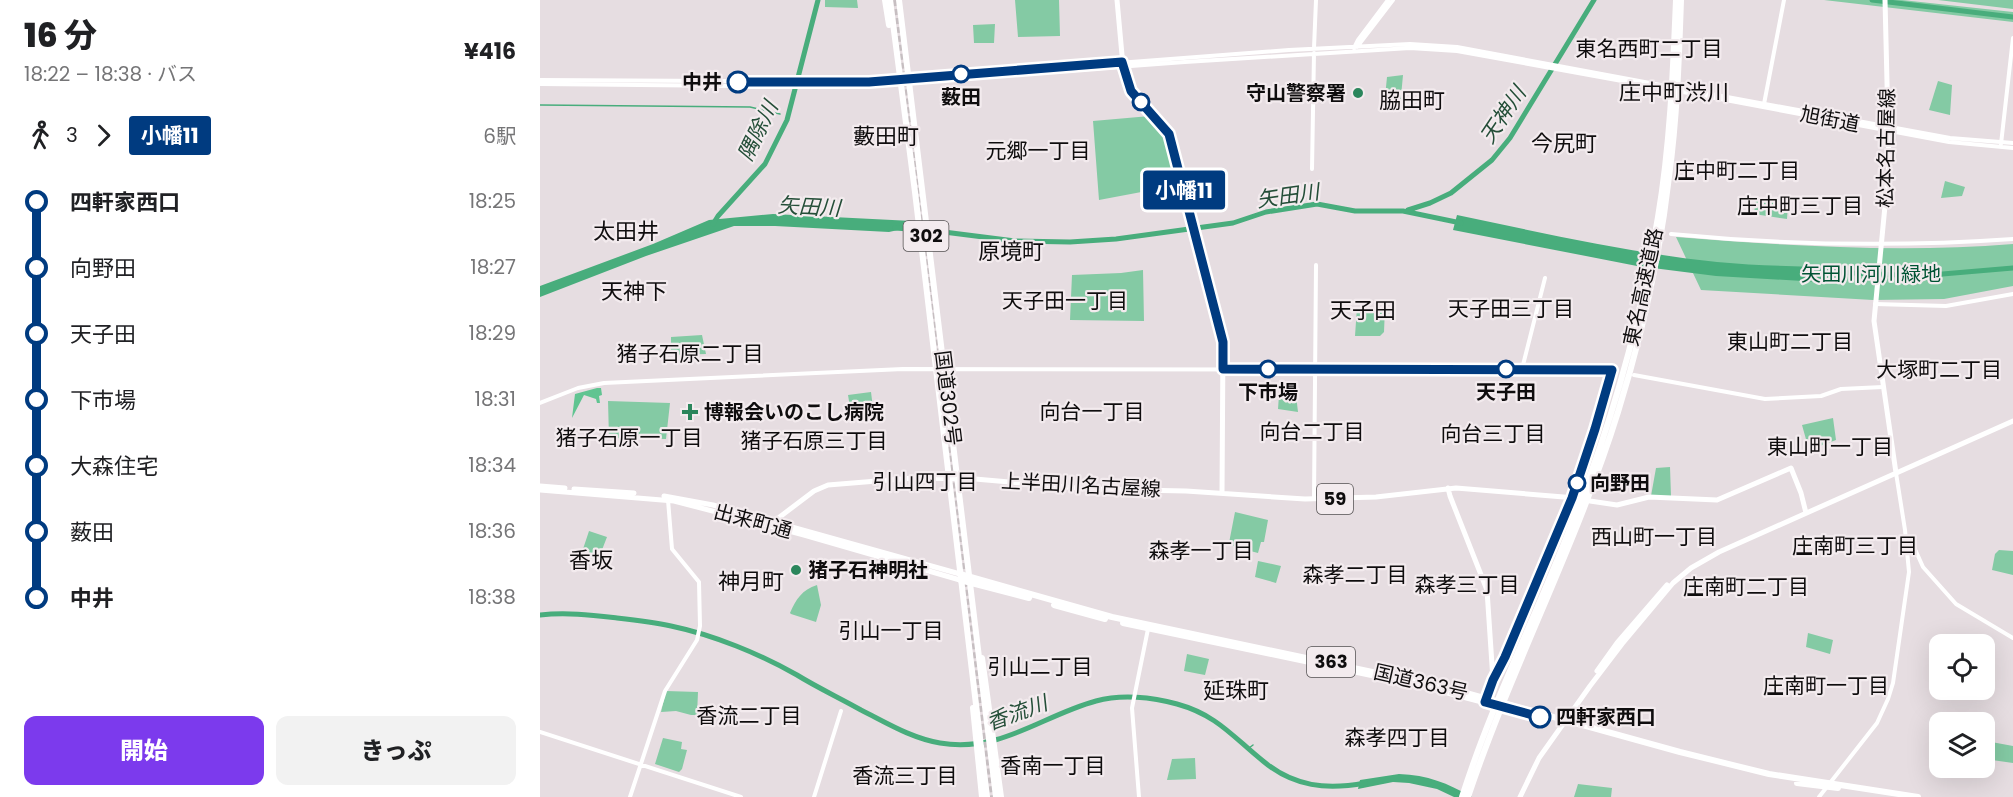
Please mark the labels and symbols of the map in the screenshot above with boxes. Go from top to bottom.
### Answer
district label: 東名西町二丁目 [1576,34,1723,63]
marker: 薮田 [952,65,970,83]
place label: 中井 [682,68,722,96]
marker: 中井 [727,71,749,93]
district label: 庄中町渋川 [1619,77,1729,108]
place label: 守山警察署 [1246,79,1346,107]
water label: 天神川 [1473,79,1533,149]
place label: 薮田 [941,83,981,111]
district label: 脇田町 [1379,85,1445,116]
marker: 守山警察署 [1351,86,1365,100]
street label: 松本名古屋線 [1871,88,1901,208]
unlabelled marker [1132,93,1150,111]
water label: 隅除川 [731,94,785,165]
street label: 旭街道 [1798,100,1862,138]
district label: 藪田町 [853,121,919,152]
district label: 今尻町 [1531,128,1597,159]
district label: 元郷一丁目 [986,136,1091,165]
district label: 庄中町二丁目 [1674,156,1800,185]
line badge: 小幡11 [1142,170,1226,210]
water label: 矢田川 [1255,176,1323,214]
water label: 矢田川 [777,190,843,223]
district label: 庄中町三丁目 [1737,191,1863,220]
district label: 太田井 [593,216,659,247]
road number: 302 [904,221,948,251]
street label: 東名高速道路 [1617,225,1669,349]
district label: 原境町 [978,236,1044,267]
park label: 矢田川河川緑地 [1801,260,1941,288]
district label: 天神下 [601,276,667,307]
district label: 天子田一丁目 [1002,286,1128,315]
district label: 天子田三丁目 [1448,294,1574,323]
district label: 天子田 [1330,295,1396,326]
district label: 東山町二丁目 [1727,327,1853,356]
district label: 猪子石原二丁目 [617,339,764,368]
street label: 国道302号 [928,349,968,447]
district label: 大塚町二丁目 [1876,355,2002,384]
marker: 下市場 [1259,360,1277,378]
marker: 天子田 [1497,360,1515,378]
place label: 下市場 [1238,378,1298,406]
place label: 天子田 [1476,378,1536,406]
district label: 向台一丁目 [1040,397,1145,426]
place label: 博報会いのこし病院 [704,398,884,426]
marker: 博報会いのこし病院 [681,403,699,421]
district label: 向台二丁目 [1260,417,1365,446]
district label: 向台三丁目 [1441,419,1546,448]
district label: 猪子石原一丁目 [556,423,703,452]
district label: 猪子石原三丁目 [741,426,888,455]
district label: 東山町一丁目 [1767,432,1893,461]
district label: 引山四丁目 [873,467,978,496]
street label: 上半田川名古屋線 [1000,467,1162,503]
place label: 向野田 [1590,469,1650,497]
marker: 向野田 [1568,474,1586,492]
road number: 59 [1317,484,1353,514]
street label: 出来町通 [711,497,795,545]
district label: 西山町一丁目 [1591,522,1717,551]
district label: 庄南町三丁目 [1792,531,1918,560]
district label: 森孝一丁目 [1149,536,1254,565]
district label: 香坂 [569,545,613,576]
place label: 猪子石神明社 [808,556,928,584]
district label: 森孝二丁目 [1303,560,1408,589]
marker: 猪子石神明社 [789,563,803,577]
district label: 神月町 [718,566,784,597]
district label: 森孝三丁目 [1415,570,1520,599]
district label: 庄南町二丁目 [1683,572,1809,601]
district label: 引山一丁目 [839,616,944,645]
road number: 363 [1307,647,1355,677]
district label: 引山二丁目 [988,652,1093,681]
street label: 国道363号 [1371,658,1471,706]
district label: 庄南町一丁目 [1763,671,1889,700]
district label: 延珠町 [1203,675,1269,706]
water label: 香流川 [982,687,1053,737]
district label: 香流二丁目 [697,701,802,730]
place label: 四軒家西口 [1556,703,1656,731]
marker: 四軒家西口 [1529,706,1551,728]
district label: 森孝四丁目 [1345,723,1450,752]
district label: 香南一丁目 [1001,751,1106,780]
district label: 香流三丁目 [853,761,958,790]

